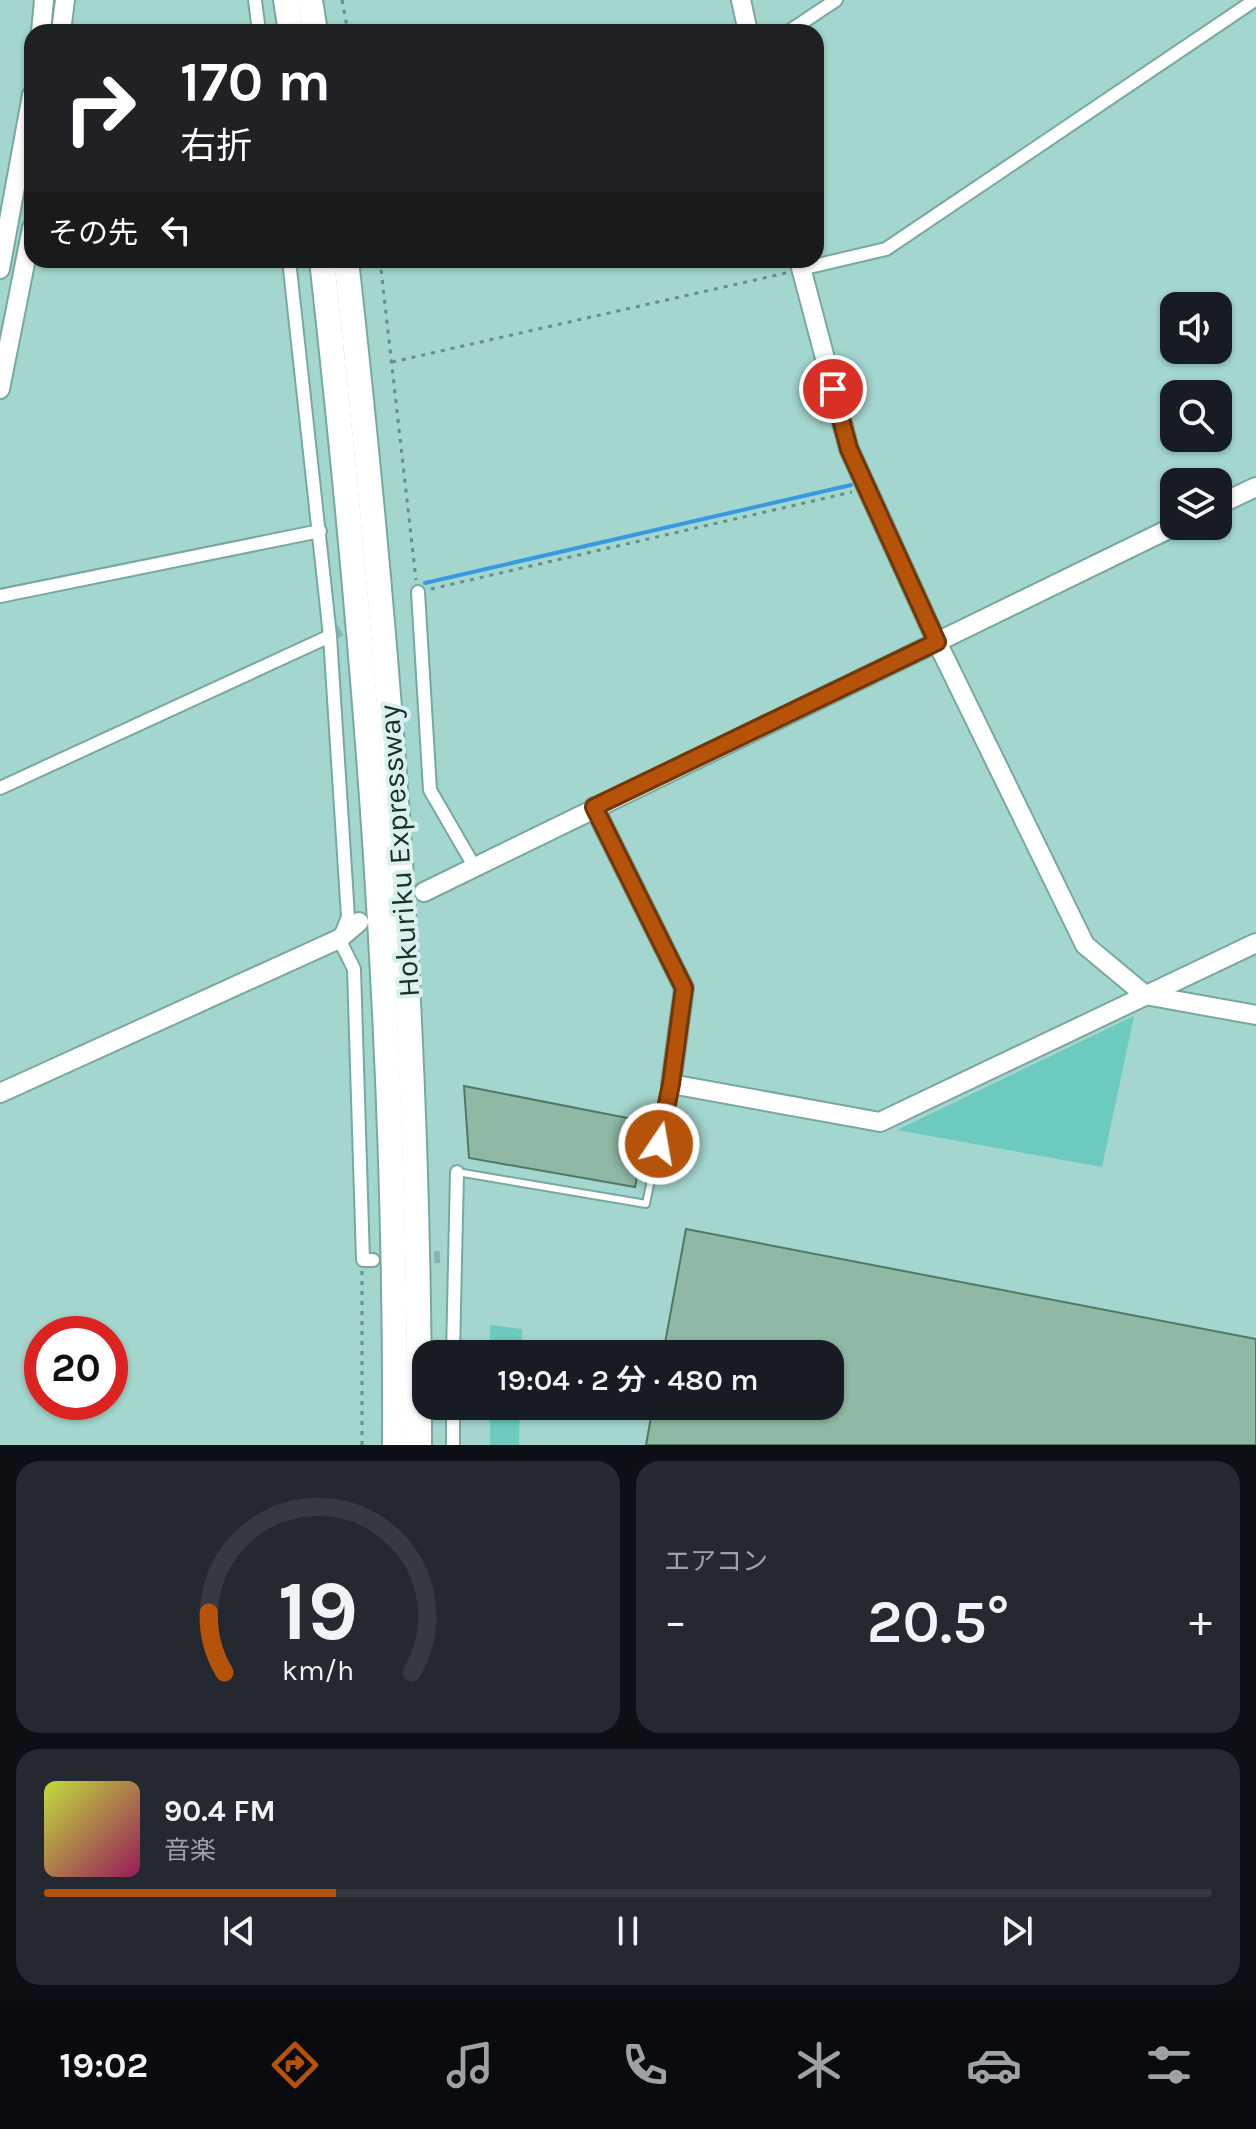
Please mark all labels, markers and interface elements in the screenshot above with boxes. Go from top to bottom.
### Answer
text: 170 m [180,49,331,114]
icon: right [48,56,152,160]
text: 右折 [180,125,252,167]
icon: left [154,208,198,252]
text: その先 [48,215,138,251]
map controls [1160,292,1232,540]
button: sound [1160,292,1232,364]
pin [799,355,867,423]
icon: arrive [811,367,855,411]
button: search [1160,380,1232,452]
button: layers [1160,468,1232,540]
street label: Hokuriku Expressway [371,703,427,999]
position arrow [617,1102,701,1186]
speed limit sign: 20 [24,1316,128,1420]
text: 19:04 · 2 分 · 480 m [497,1362,759,1398]
text: エアコン [664,1546,768,1577]
text: 19 [278,1563,358,1660]
text: 20.5° [867,1587,1009,1657]
text: − [664,1596,687,1647]
text: + [1189,1596,1212,1647]
text: km/h [282,1654,354,1687]
text: 90.4 FM [164,1793,276,1829]
text: 音楽 [164,1835,216,1866]
icon: previous [217,1909,261,1953]
icon: pause [606,1909,650,1953]
icon: next [995,1909,1039,1953]
icon: directions [267,2037,323,2093]
icon: music [442,2037,498,2093]
icon: phone [617,2037,673,2093]
icon: climate [791,2037,847,2093]
icon: car [966,2037,1022,2093]
icon: filters [1141,2037,1197,2093]
text: 19:02 [59,2044,148,2086]

